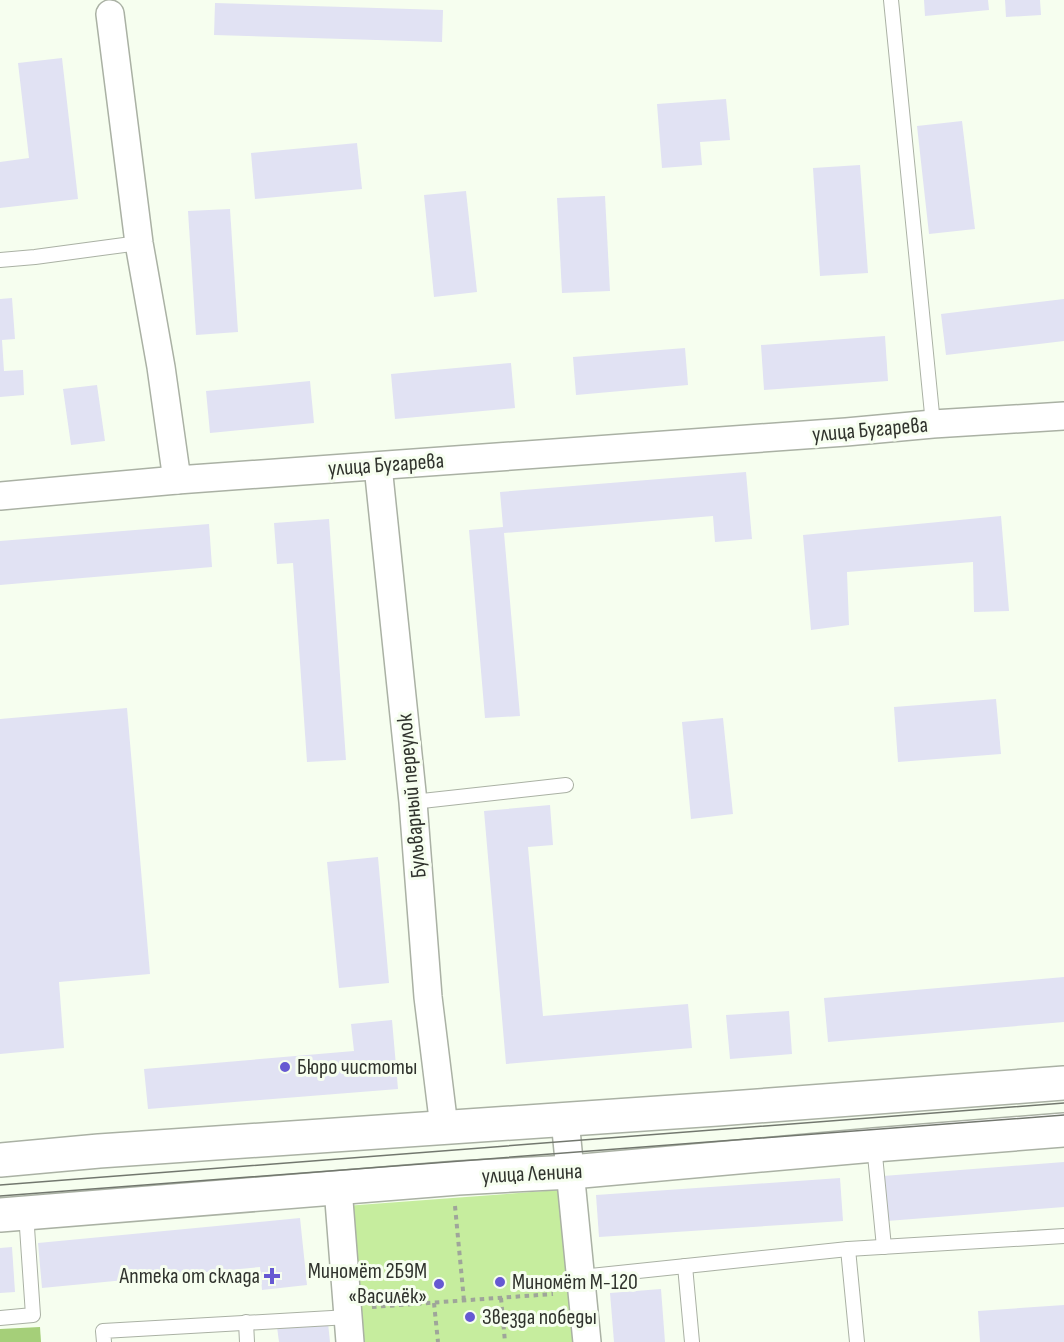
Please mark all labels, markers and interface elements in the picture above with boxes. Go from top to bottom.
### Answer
street label: улица Бугарева [811,411,929,449]
street label: улица Бугарева [327,447,445,483]
street label: Бульварный переулок [391,712,433,879]
place label: Бюро чистоты [297,1054,417,1081]
marker: Бюро чистоты [278,1060,292,1074]
street label: улица Ленина [481,1158,583,1190]
place label: Миномёт 2Б9М «Василёк» [308,1258,427,1310]
place label: Аптека от склада [118,1263,260,1290]
marker: Аптека от склада [265,1269,279,1283]
place label: Миномёт М-120 [512,1269,638,1296]
marker: Миномёт М-120 [493,1275,507,1289]
marker: Миномёт 2Б9М «Василёк» [432,1277,446,1291]
place label: Звезда победы [482,1304,597,1331]
marker: Звезда победы [463,1310,477,1324]

